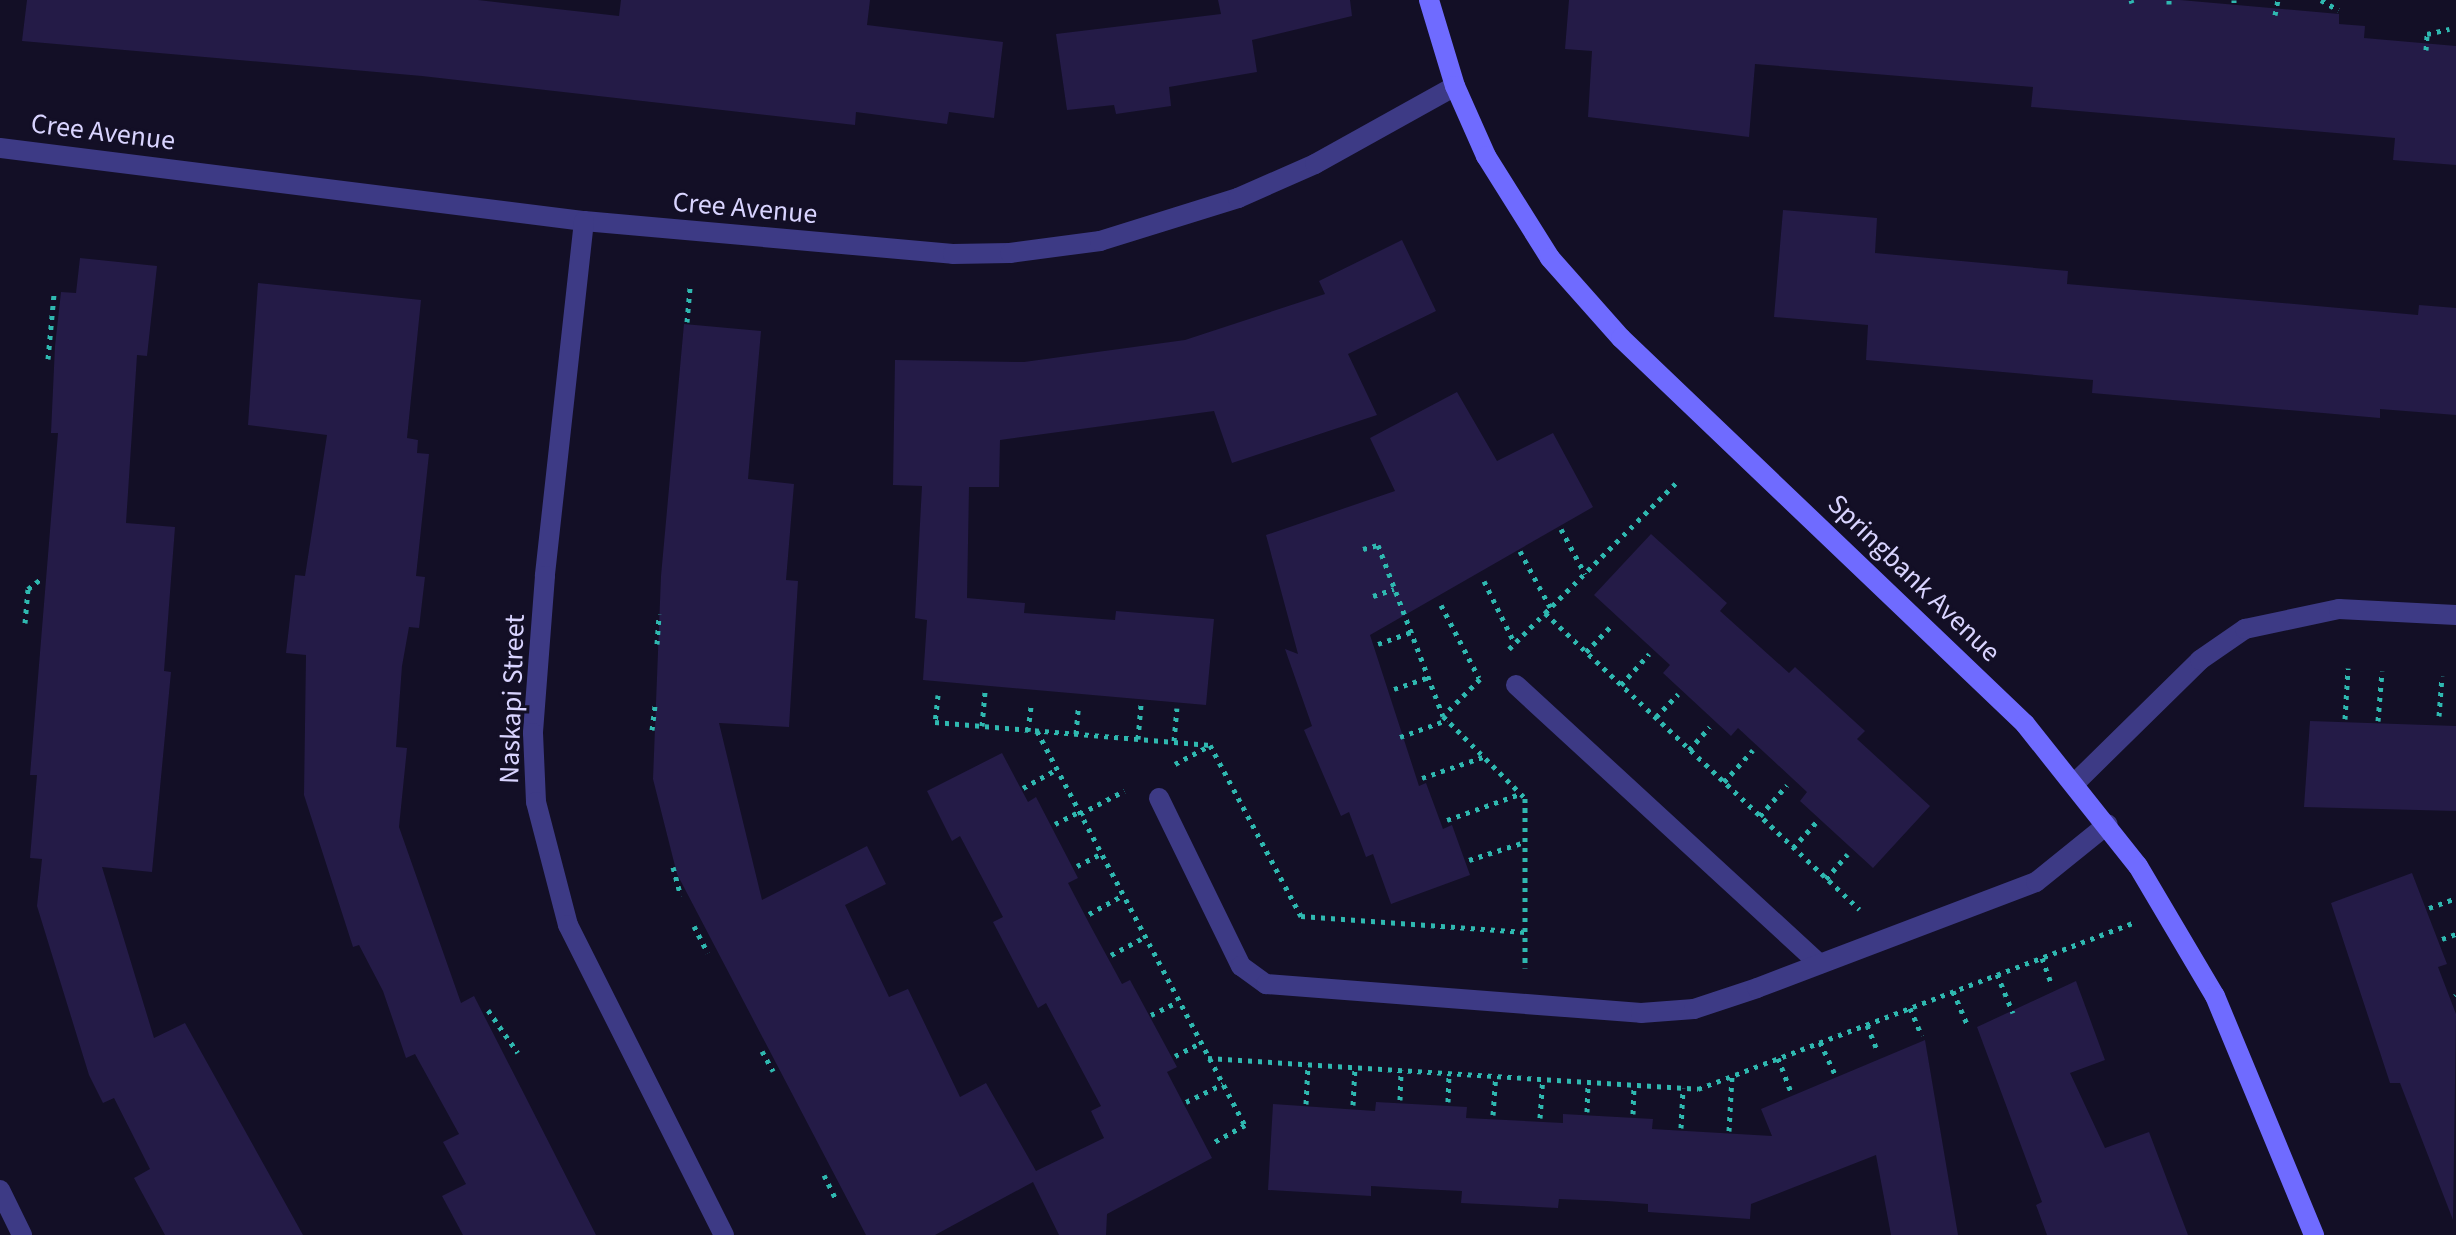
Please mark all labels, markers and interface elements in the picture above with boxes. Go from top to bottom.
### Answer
street label: Cree Avenue [29,106,177,158]
street label: Cree Avenue [671,185,819,231]
street label: Springbank Avenue [1821,487,2007,669]
street label: Naskapi Street [492,614,532,784]

